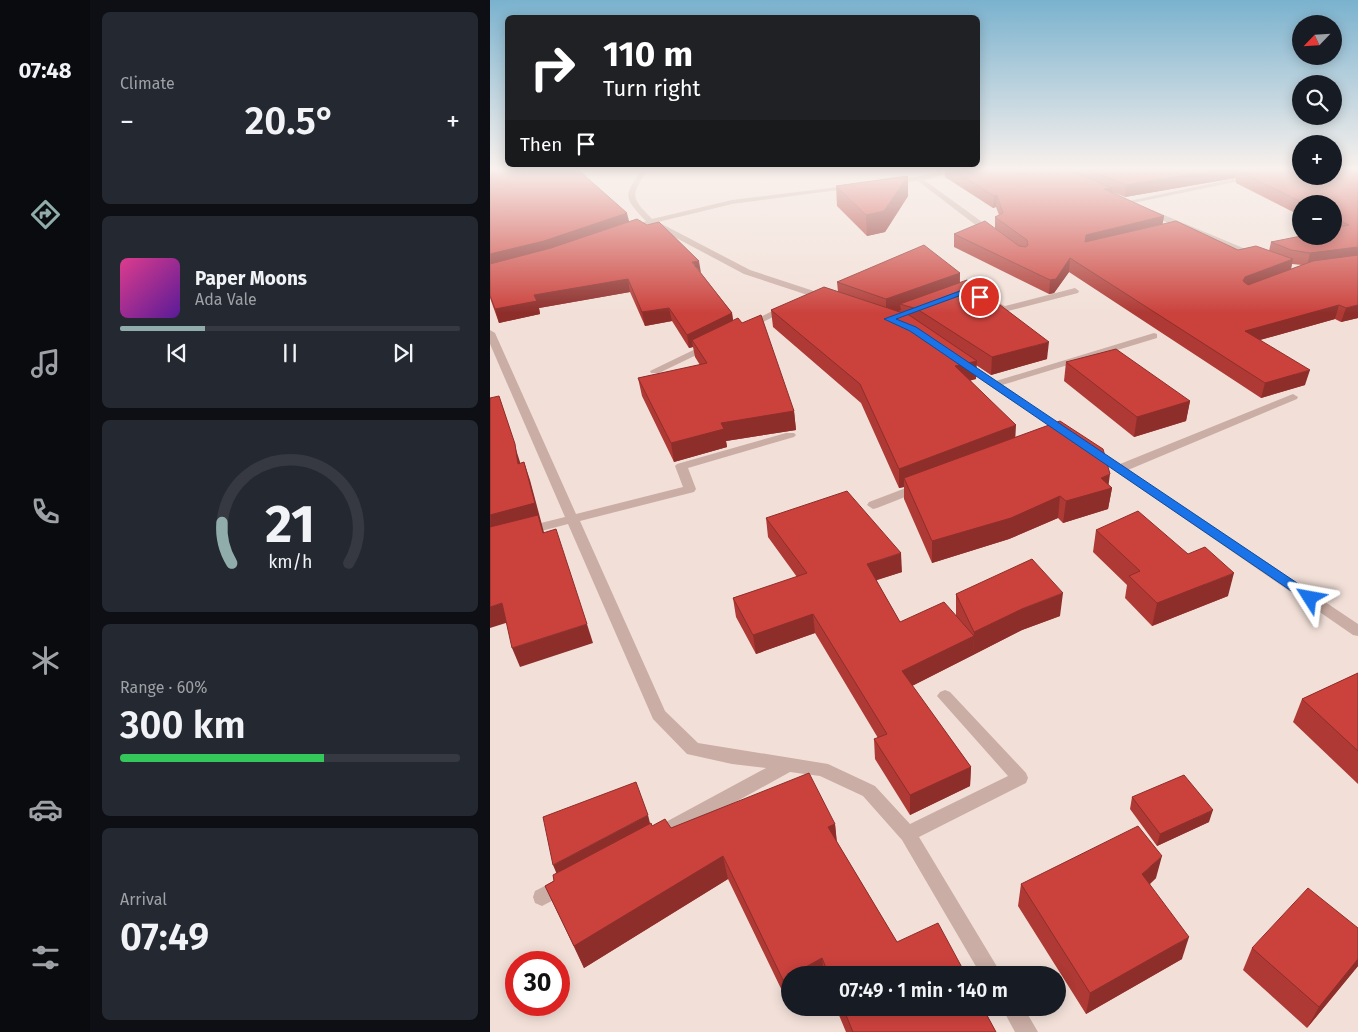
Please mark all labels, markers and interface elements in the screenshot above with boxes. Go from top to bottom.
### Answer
north arrow [1292,15,1342,65]
map controls [1292,15,1342,245]
text: 110 m [603,33,693,75]
icon: right [520,35,585,100]
text: 07:48 [18,57,72,84]
text: Climate [120,74,175,93]
text: Turn right [603,75,700,102]
button: search [1292,75,1342,125]
text: 20.5° [245,98,335,144]
text: − [120,105,134,138]
text: + [446,105,460,138]
icon: arrive [572,130,600,158]
text: Then [520,133,562,156]
button: + [1292,135,1342,185]
button: − [1292,195,1342,245]
icon: directions [28,197,63,232]
text: Paper Moons [195,267,307,290]
pin [959,276,1001,318]
icon: arrive [966,283,994,311]
text: Ada Vale [195,290,257,309]
icon: previous [163,339,191,367]
icon: pause [276,339,304,367]
icon: next [389,339,417,367]
icon: music [28,346,63,381]
text: 21 [265,493,315,556]
icon: phone [28,494,63,529]
text: km/h [268,551,312,573]
position arrow [1283,571,1335,623]
icon: climate [28,643,63,678]
text: Range · 60% [120,678,207,697]
text: 300 km [120,702,246,748]
icon: car [28,792,63,827]
text: Arrival [120,890,167,909]
text: 07:49 [120,914,209,960]
icon: filters [28,940,63,975]
speed limit sign: 30 [505,951,570,1016]
text: 07:49 · 1 min · 140 m [839,979,1008,1002]

